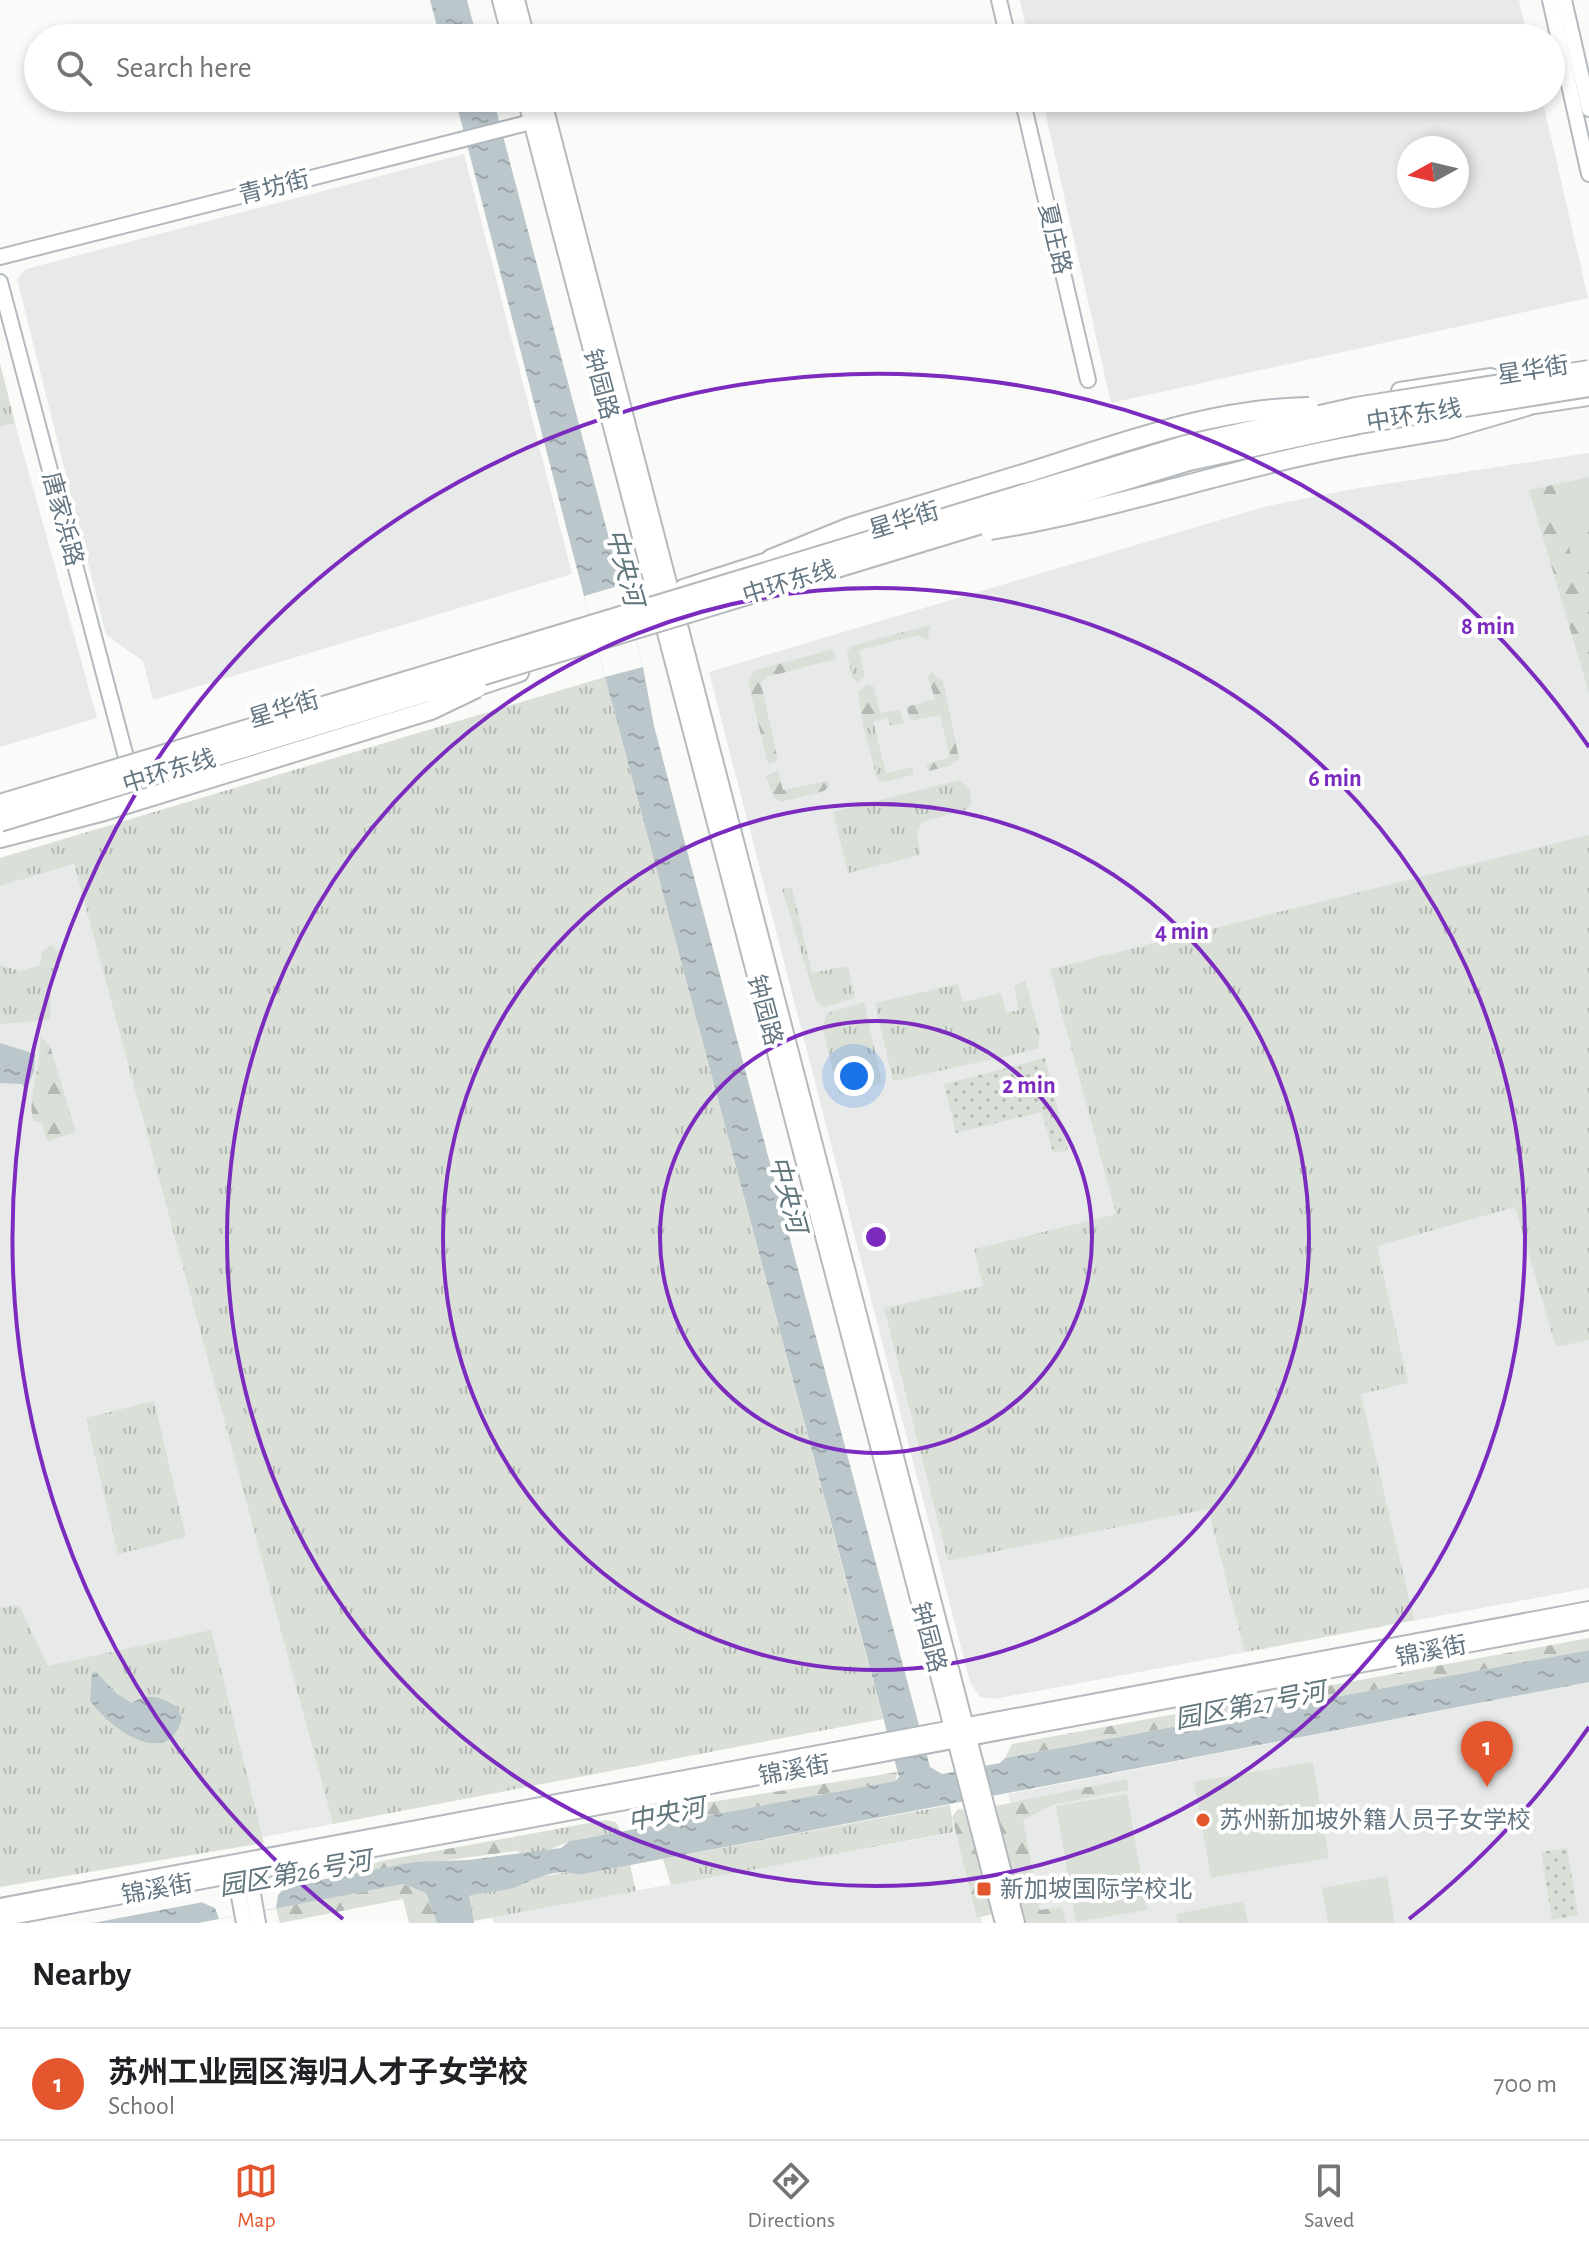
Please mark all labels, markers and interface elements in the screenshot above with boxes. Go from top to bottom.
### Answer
search box [24,24,1565,112]
icon: search [52,46,96,90]
text: Search here [116,53,252,83]
north arrow [1397,136,1469,208]
street label: 青坊街 [236,166,312,208]
street label: 夏庄路 [1034,201,1076,277]
street label: 钟园路 [579,346,623,422]
street label: 星华街 [1495,352,1571,388]
street label: 中环东线 [1365,395,1463,435]
street label: 唐家浜路 [38,469,88,569]
street label: 星华街 [866,497,942,543]
water label: 中央河 [601,526,649,613]
street label: 中环东线 [739,556,839,608]
text: 8 min [1461,615,1515,639]
street label: 星华街 [246,686,322,732]
street label: 中环东线 [119,745,219,797]
text: 6 min [1308,767,1362,791]
text: 4 min [1155,920,1209,944]
street label: 钟园路 [743,972,787,1048]
your location [834,1056,874,1096]
text: 2 min [1002,1074,1056,1098]
water label: 中央河 [764,1153,812,1240]
centre of rings [862,1223,890,1251]
street label: 钟园路 [907,1599,951,1675]
street label: 锦溪街 [1393,1631,1469,1671]
water label: 园区第27号河 [1173,1677,1332,1733]
pin: 1 [1461,1721,1513,1787]
street label: 锦溪街 [756,1751,832,1789]
water label: 中央河 [625,1793,712,1835]
place label: 苏州新加坡外籍人员子女学校 [1219,1807,1531,1833]
marker: 苏州新加坡外籍人员子女学校 [1194,1811,1212,1829]
water label: 园区第26号河 [217,1846,378,1900]
street label: 锦溪街 [119,1870,195,1908]
place label: 新加坡国际学校北 [1000,1876,1192,1902]
marker: 新加坡国际学校北 [975,1880,993,1898]
text: Nearby [32,1958,131,1992]
text: 苏州工业园区海归人才子女学校 [108,2058,528,2088]
text: 1 [53,2071,63,2097]
text: 700 m [1494,2071,1557,2097]
text: School [108,2093,175,2119]
tab: Map [234,2159,278,2233]
tab: Directions [747,2159,835,2233]
tab: Saved [1304,2159,1354,2233]

